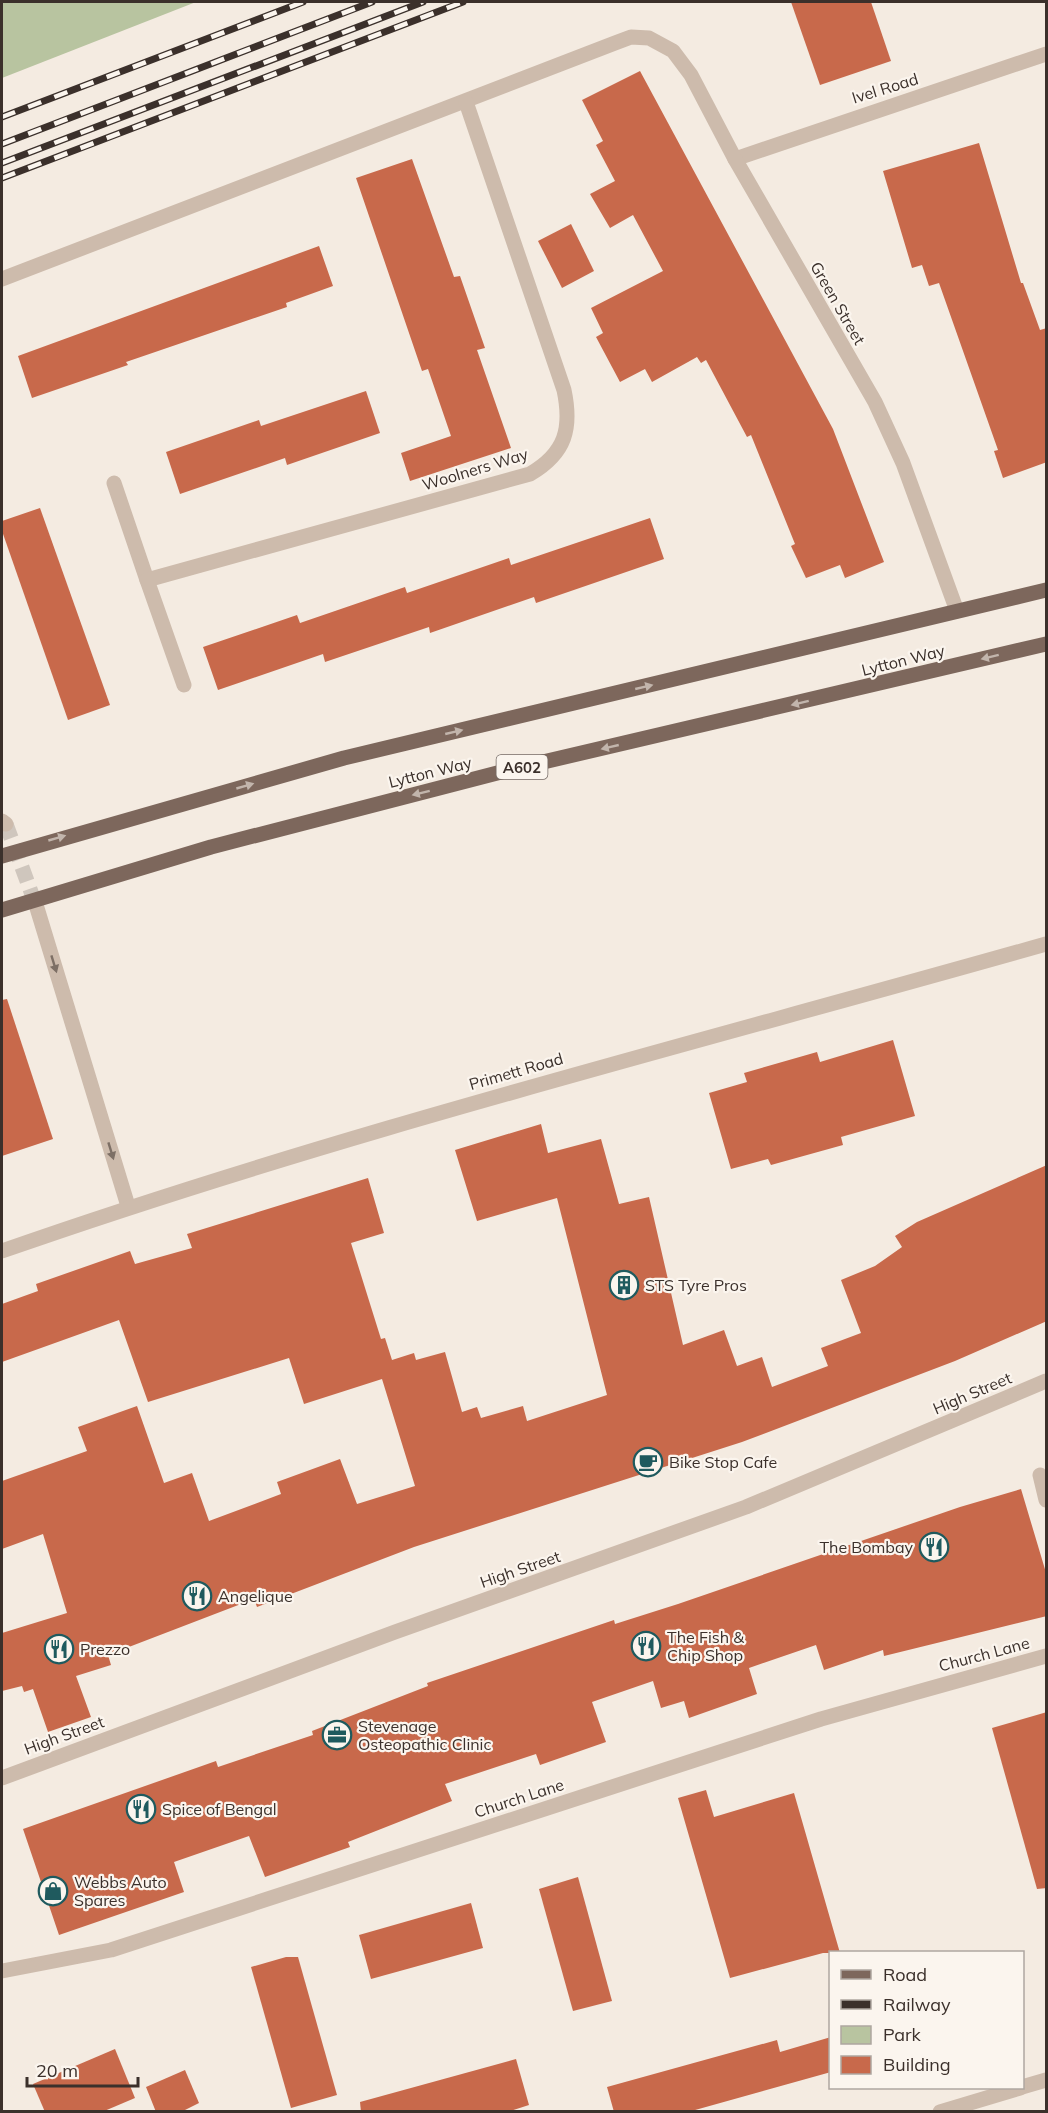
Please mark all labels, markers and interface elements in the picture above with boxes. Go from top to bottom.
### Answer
street label: Ivel Road [849,68,921,108]
street label: Green Street [806,258,870,348]
street label: Woolners Way [420,443,531,495]
street label: Lytton Way [859,640,947,680]
one-way arrow [980,653,999,663]
one-way arrow [635,682,653,692]
one-way arrow [791,698,809,708]
one-way arrow [445,727,463,737]
one-way arrow [600,743,619,752]
street label: Lytton Way [386,752,474,792]
road number: A602 [496,755,548,779]
one-way arrow [236,781,254,790]
one-way arrow [411,788,430,798]
one-way arrow [48,833,66,842]
one-way arrow [50,955,59,973]
street label: Primett Road [467,1048,565,1094]
one-way arrow [107,1142,117,1160]
building icon: STS Tyre Pros [608,1269,640,1301]
place label: STS Tyre Pros [645,1275,747,1295]
street label: High Street [930,1367,1015,1419]
cafe icon: Bike Stop Cafe [632,1446,664,1478]
place label: Bike Stop Cafe [669,1452,777,1472]
restaurant icon: The Bombay [918,1531,950,1563]
place label: The Bombay [819,1537,913,1557]
street label: High Street [477,1546,563,1592]
restaurant icon: Angelique [181,1580,213,1612]
place label: Angelique [218,1586,293,1606]
place label: The Fish & Chip Shop [667,1627,744,1665]
restaurant icon: The Fish & Chip Shop [630,1630,662,1662]
street label: Church Lane [936,1632,1032,1676]
restaurant icon: Prezzo [43,1633,75,1665]
place label: Prezzo [80,1639,130,1659]
street label: High Street [21,1711,107,1759]
place label: Stevenage Osteopathic Clinic [358,1716,491,1754]
office icon: Stevenage Osteopathic Clinic [321,1719,353,1751]
street label: Church Lane [472,1774,566,1822]
restaurant icon: Spice of Bengal [125,1793,157,1825]
place label: Spice of Bengal [162,1799,277,1819]
place label: Webbs Auto Spares [74,1872,167,1910]
shop icon: Webbs Auto Spares [37,1875,69,1907]
legend [829,1951,1024,2089]
text: Road [883,1963,927,1986]
text: Railway [883,1993,951,2016]
text: Park [883,2023,922,2046]
scale bar [27,2050,138,2088]
text: Building [883,2053,951,2076]
text: 20 m [36,2059,78,2082]

